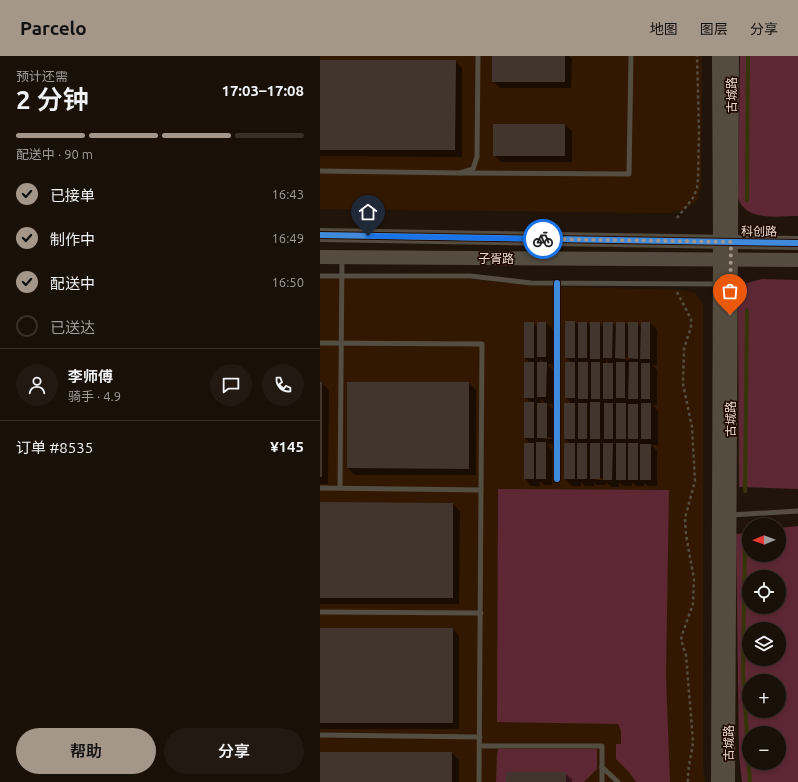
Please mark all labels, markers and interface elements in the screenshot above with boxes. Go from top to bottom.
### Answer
text: Parcelo [20,17,87,39]
text: 地图 [650,21,678,37]
text: 图层 [700,21,728,37]
text: 分享 [750,21,778,37]
text: 预计还需 [16,69,68,83]
street label: 古城路 [725,77,738,113]
text: 17:03–17:08 [221,82,304,99]
text: 2 分钟 [16,85,89,114]
text: 配送中 · 90 m [16,147,93,161]
icon: check [16,183,38,205]
text: 已接单 [50,187,95,204]
text: 16:43 [271,187,304,201]
pin [351,195,385,236]
icon: home [357,201,379,223]
courier [523,219,563,259]
street label: 科创路 [741,224,777,238]
icon: check [16,227,38,249]
icon: bike [532,228,554,250]
text: 制作中 [50,231,95,248]
text: 16:49 [271,231,304,245]
street label: 子胥路 [478,252,514,265]
icon: check [16,271,38,293]
pin [713,274,747,315]
text: 配送中 [50,275,95,292]
text: 16:50 [271,275,304,289]
icon: bag [719,280,741,302]
text: 已送达 [50,319,95,336]
button: person [16,364,58,406]
button: chat [210,364,252,406]
button: phone [262,364,304,406]
text: 李师傅 [68,368,113,385]
text: 骑手 · 4.9 [68,389,121,403]
street label: 古城路 [724,401,737,437]
text: ¥145 [270,438,304,455]
text: 订单 #8535 [16,439,93,456]
north arrow [742,518,786,562]
map controls [742,518,786,770]
button: locate [742,570,786,614]
button: layers [742,622,786,666]
button: + [742,674,786,718]
street label: 古城路 [722,725,735,761]
button: − [742,726,786,770]
button: 帮助 [16,728,156,774]
button: 分享 [164,728,304,774]

